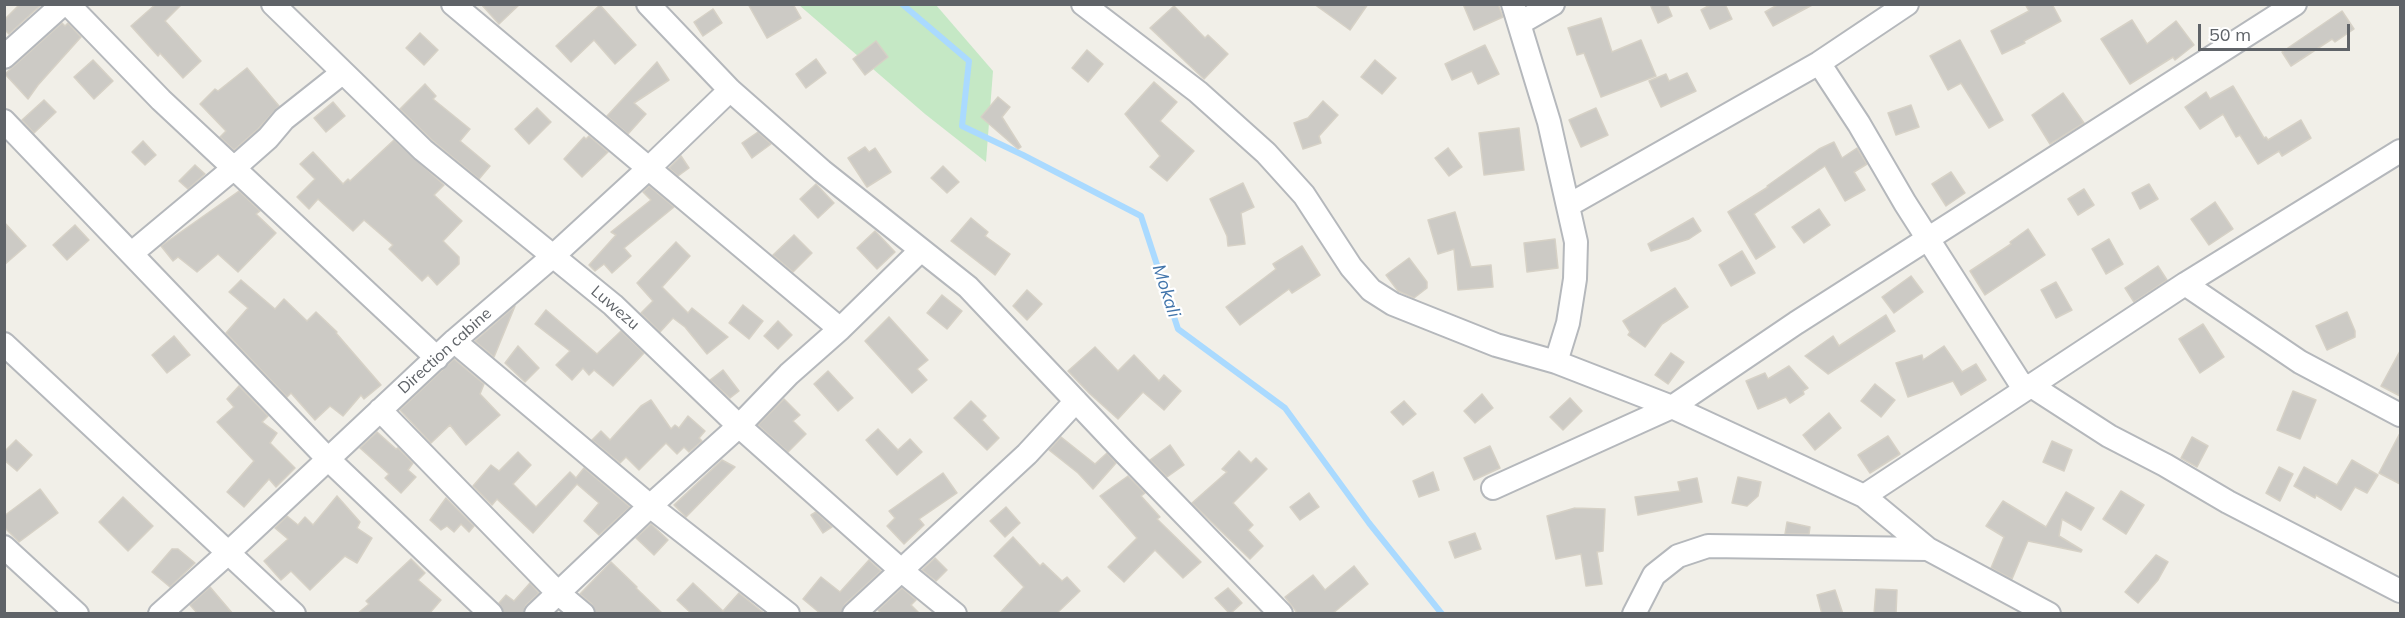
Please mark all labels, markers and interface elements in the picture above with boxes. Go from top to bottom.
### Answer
scale bar [2201,12,2352,50]
text: 50 m [2209,23,2251,46]
water label: Mokali [1147,262,1185,320]
street label: Luwezu [587,282,643,334]
street label: Direction cabine [394,304,496,398]

